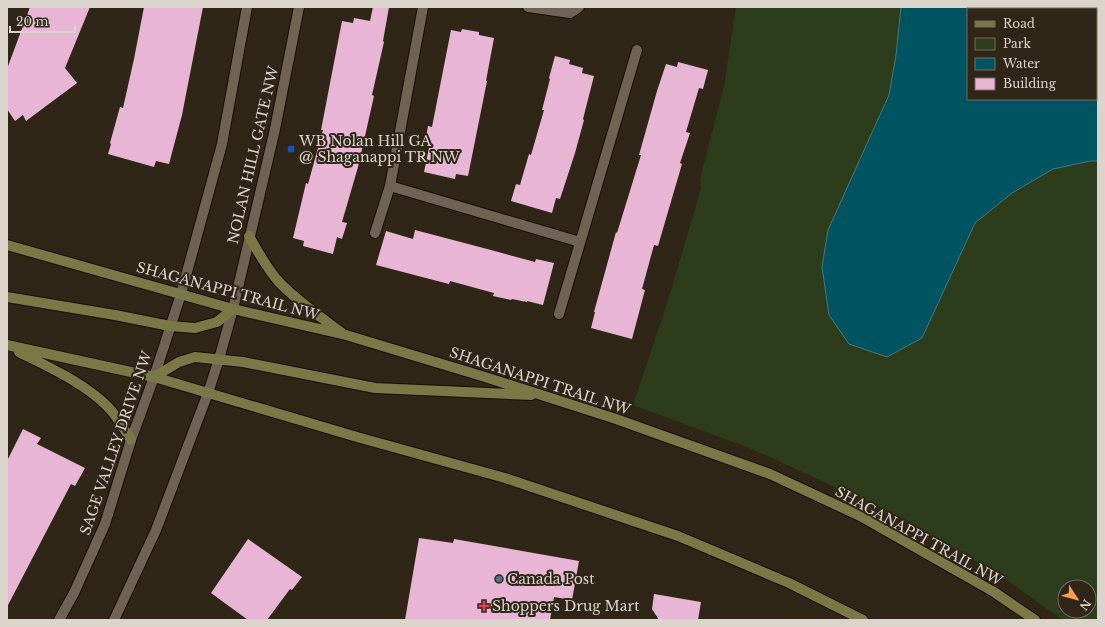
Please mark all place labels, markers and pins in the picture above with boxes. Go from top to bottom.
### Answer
place label: WB Nolan Hill GA @ Shaganappi TR NW [298,132,460,166]
marker: WB Nolan Hill GA @ Shaganappi TR NW [286,144,296,154]
place label: Canada Post [507,570,595,588]
marker: Canada Post [494,574,504,584]
place label: Shoppers Drug Mart [492,597,640,615]
marker: Shoppers Drug Mart [479,601,489,611]

